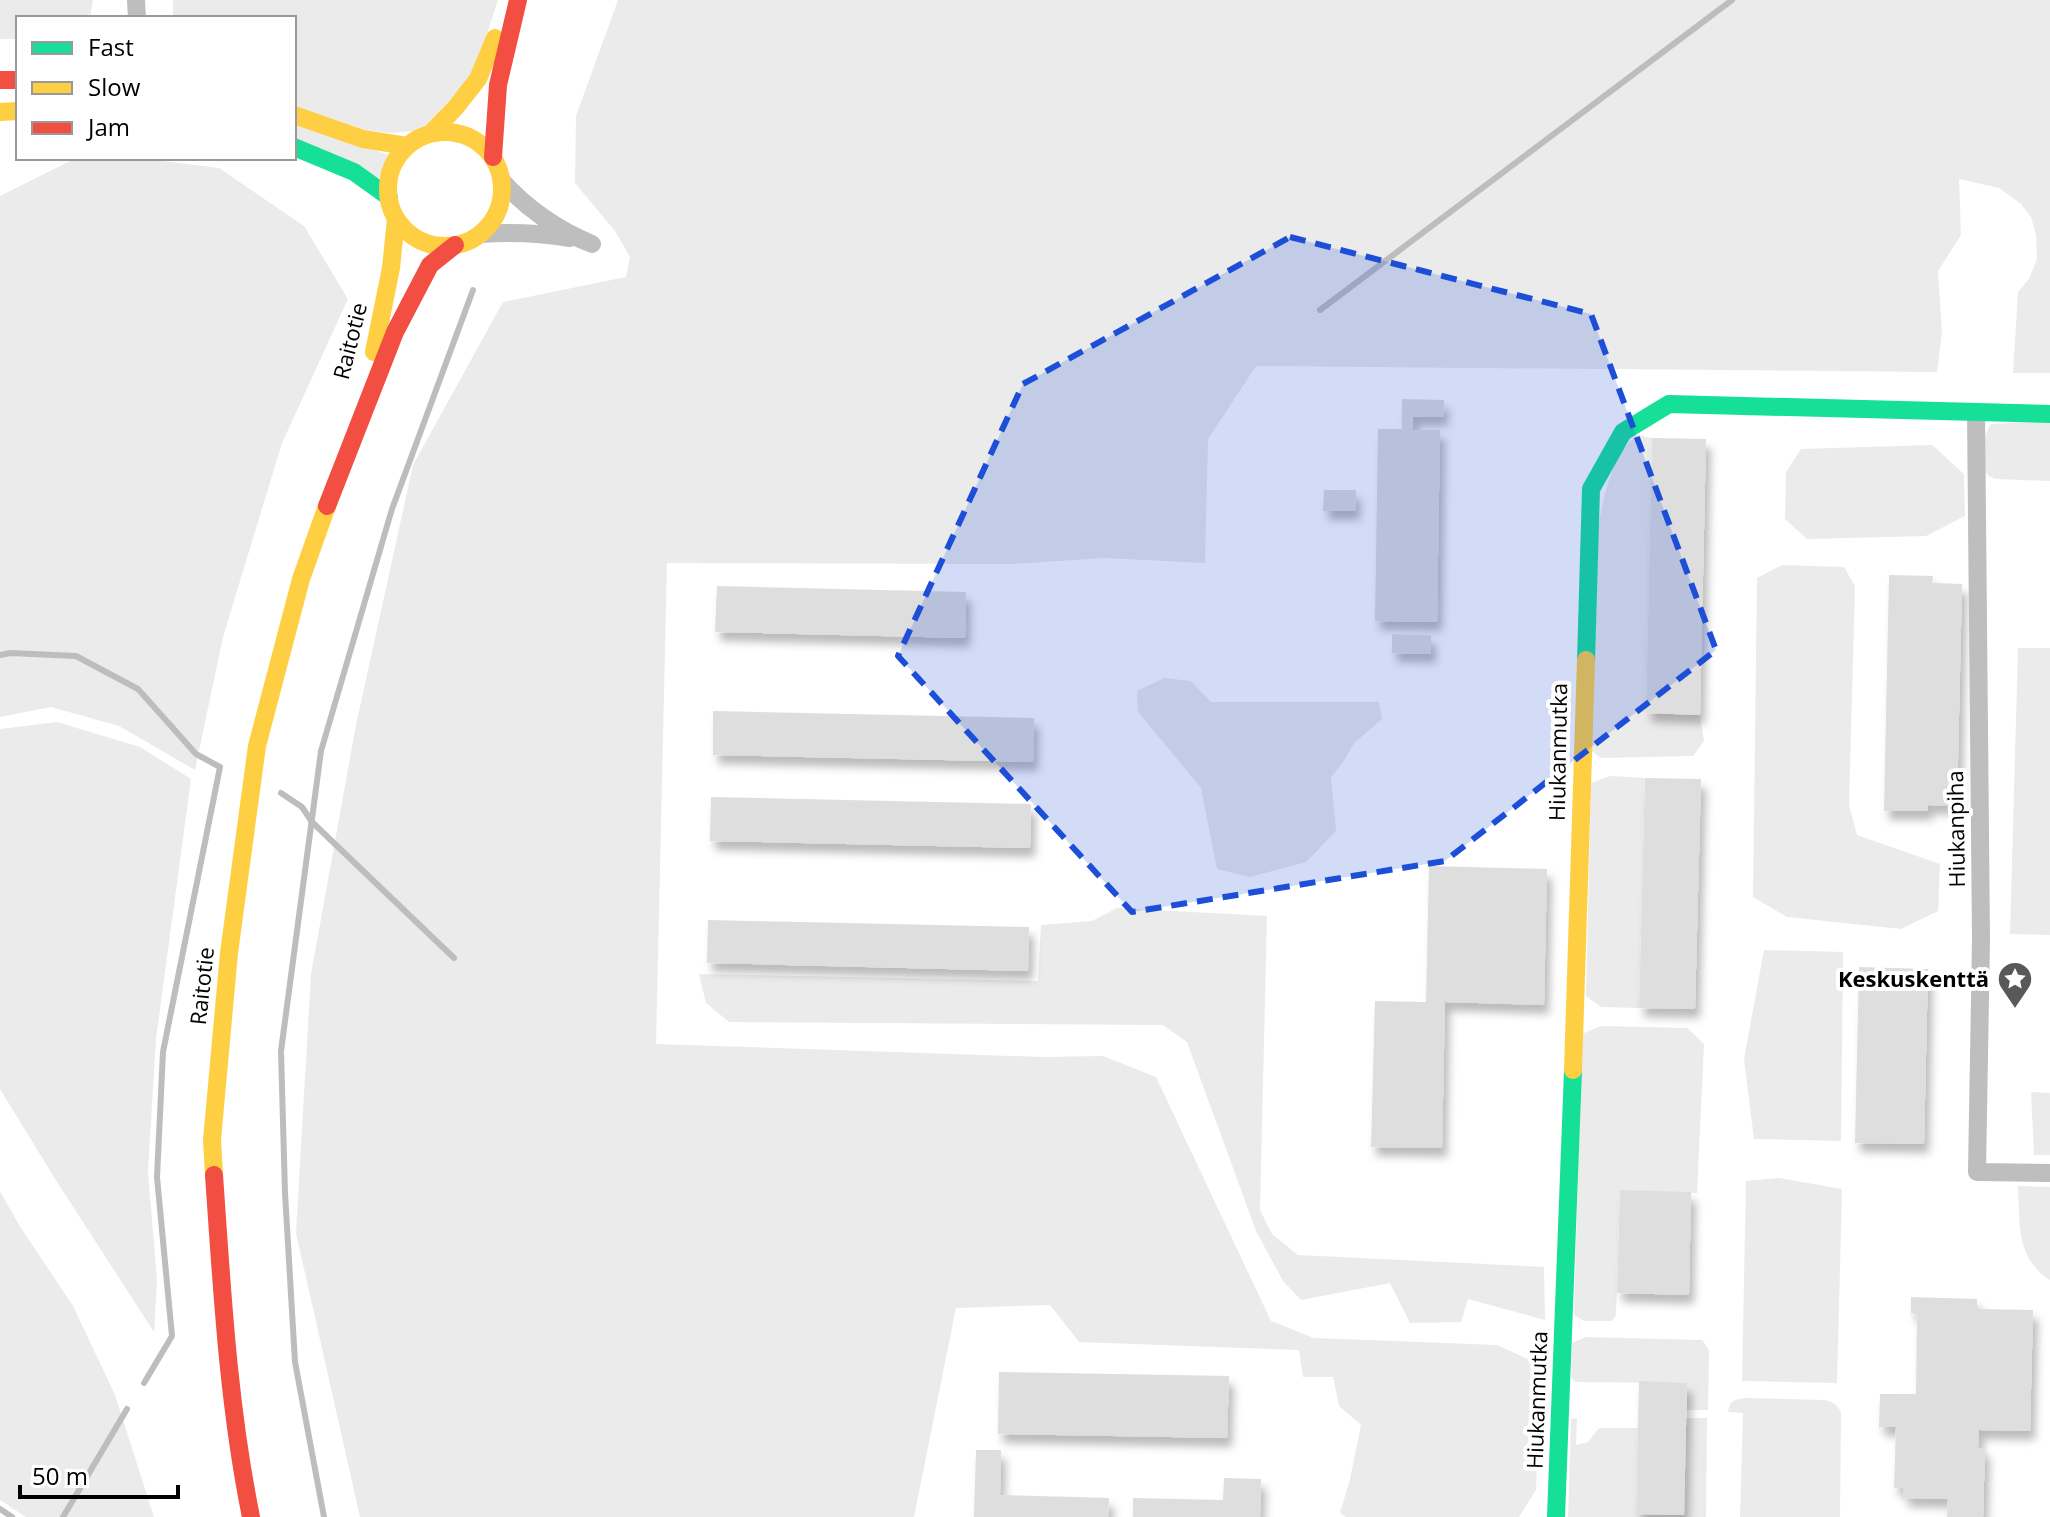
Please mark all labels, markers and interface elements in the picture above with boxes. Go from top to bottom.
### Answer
legend [16,16,296,160]
text: Fast [88,30,134,63]
text: Slow [88,70,141,103]
text: Jam [86,110,130,143]
street label: Raitotie [325,299,373,382]
street label: Hiukanmutka [1541,683,1573,821]
street label: Hiukanpiha [1939,770,1971,888]
street label: Raitotie [182,945,220,1026]
place icon: Keskuskenttä [1996,960,2034,1010]
place label: Keskuskenttä [1838,963,1989,993]
street label: Hiukanmutka [1519,1330,1553,1469]
scale bar [20,1449,178,1499]
text: 50 m [32,1459,88,1492]

